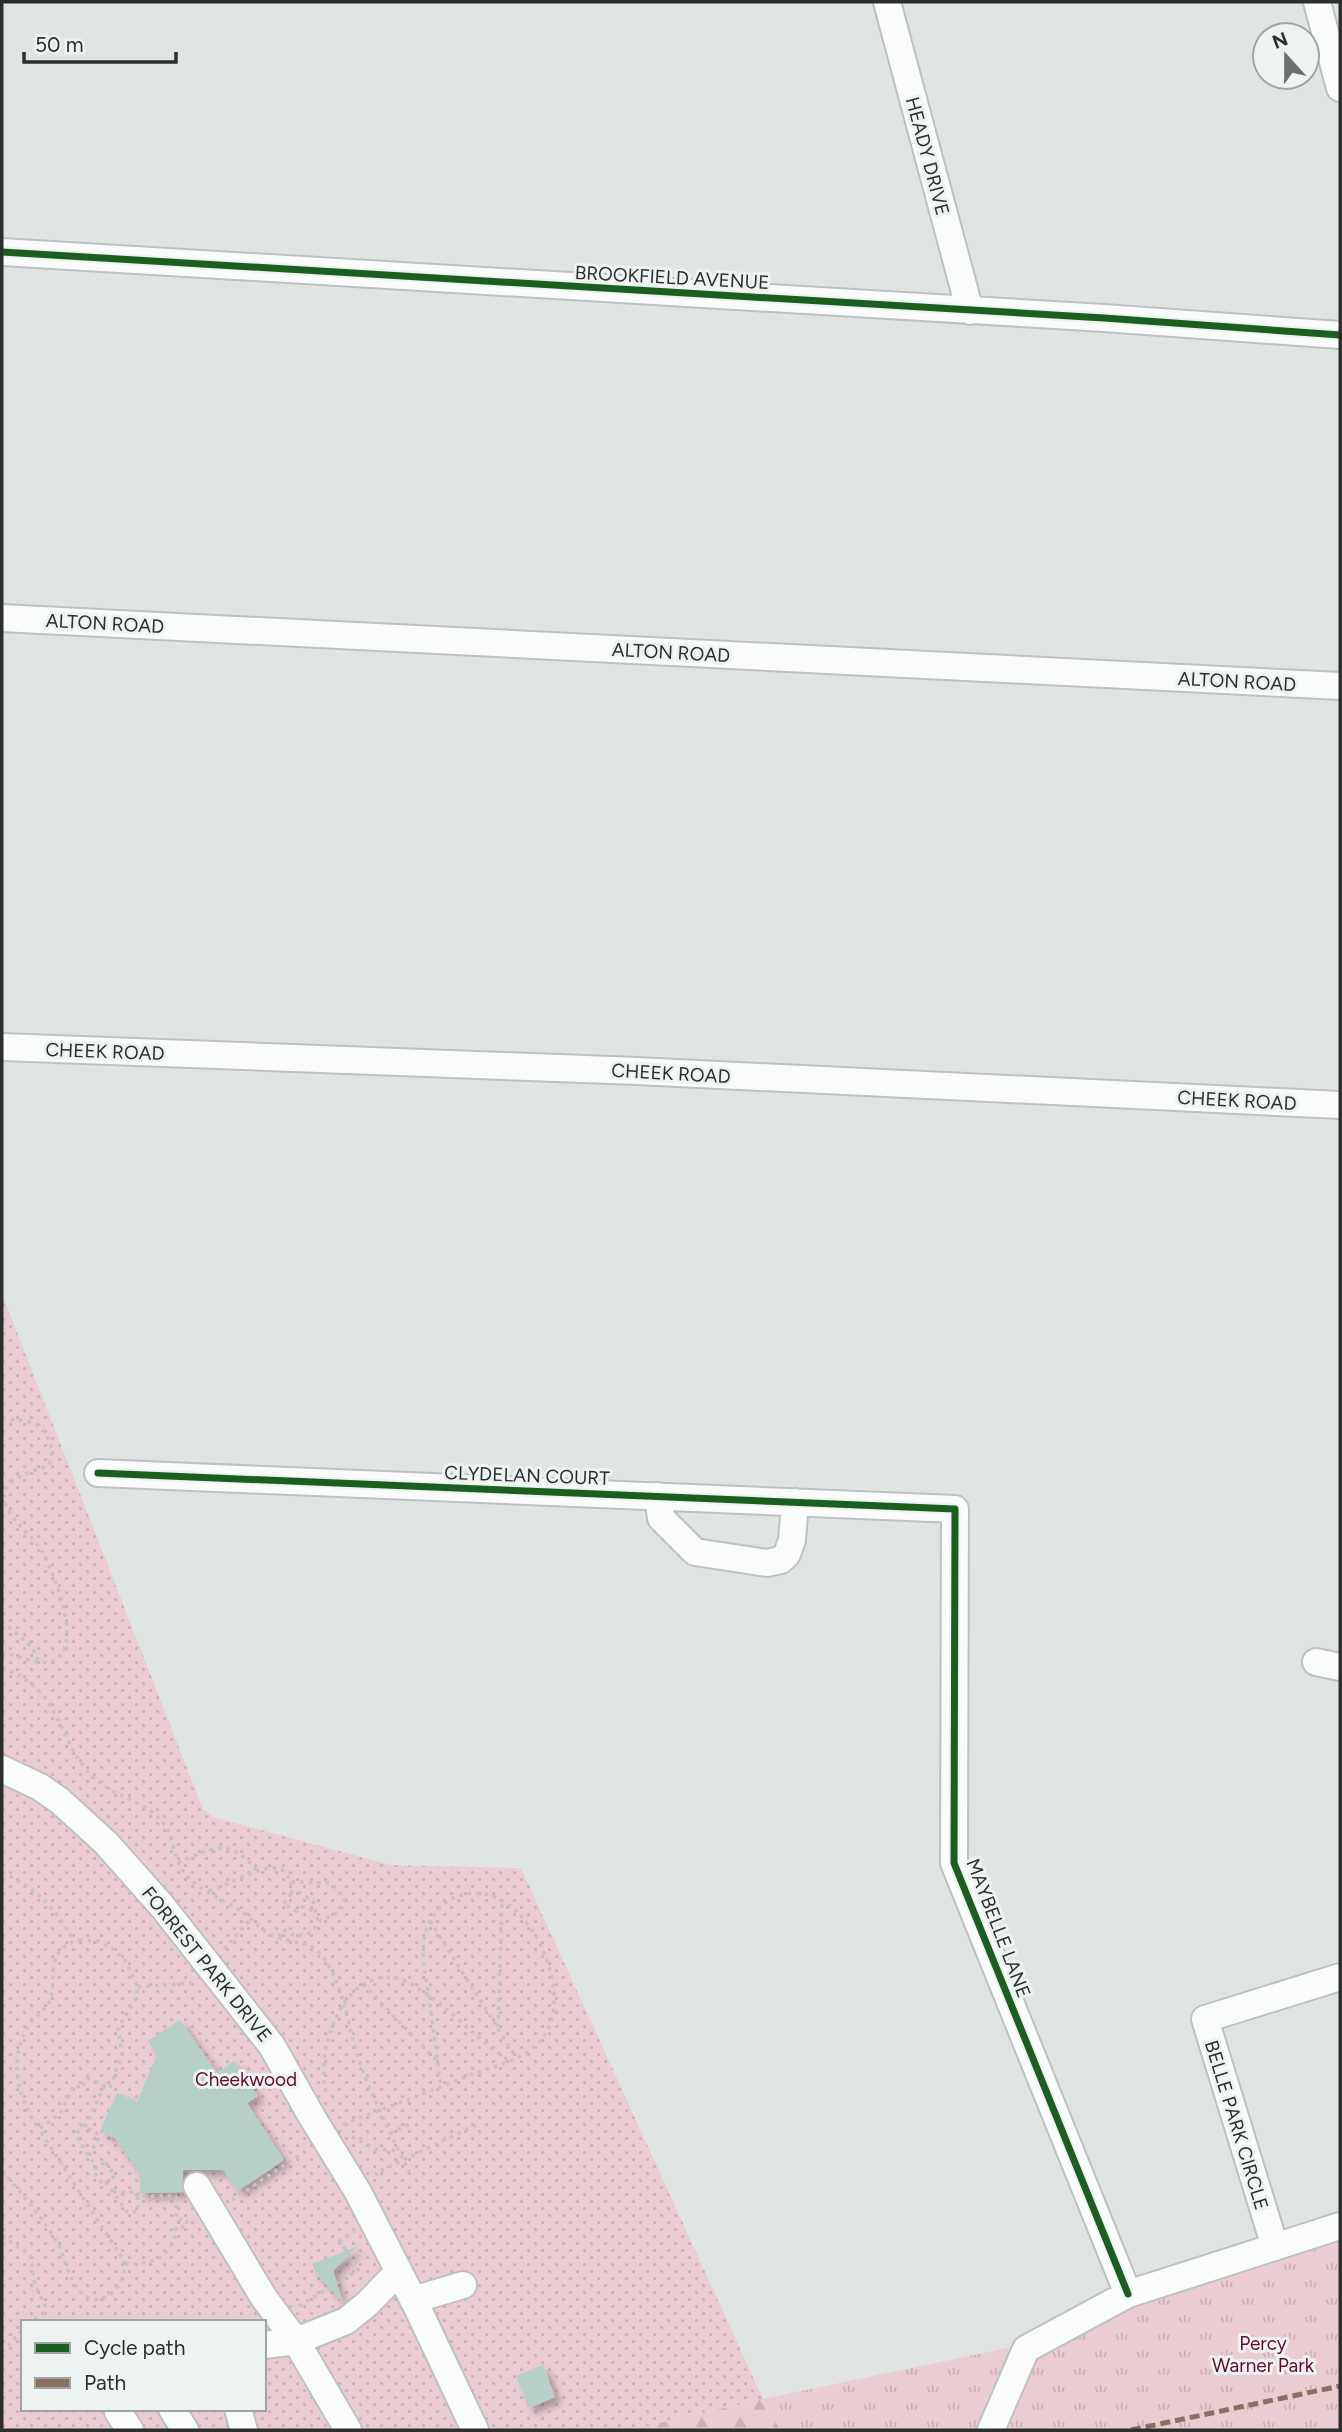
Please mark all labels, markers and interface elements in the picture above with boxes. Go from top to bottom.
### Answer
scale bar [24,21,177,65]
north arrow [1251,21,1321,91]
text: N [1269,27,1291,54]
text: 50 m [35,32,84,57]
street label: HEADY DRIVE [901,94,954,218]
street label: BROOKFIELD AVENUE [574,261,770,294]
street label: ALTON ROAD [45,609,165,638]
street label: ALTON ROAD [611,638,731,667]
street label: ALTON ROAD [1177,667,1297,696]
street label: CHEEK ROAD [45,1038,165,1065]
street label: CHEEK ROAD [611,1059,731,1088]
street label: CHEEK ROAD [1177,1086,1297,1115]
street label: CLYDELAN COURT [444,1461,611,1490]
street label: MAYBELLE LANE [961,1855,1036,2001]
street label: FORREST PARK DRIVE [137,1882,276,2047]
street label: BELLE PARK CIRCLE [1200,2038,1273,2213]
park label: Cheekwood [195,2068,297,2091]
legend [21,2320,266,2411]
park label: Percy Warner Park [1212,2332,1315,2377]
text: Cycle path [84,2335,185,2360]
text: Path [84,2370,126,2395]

